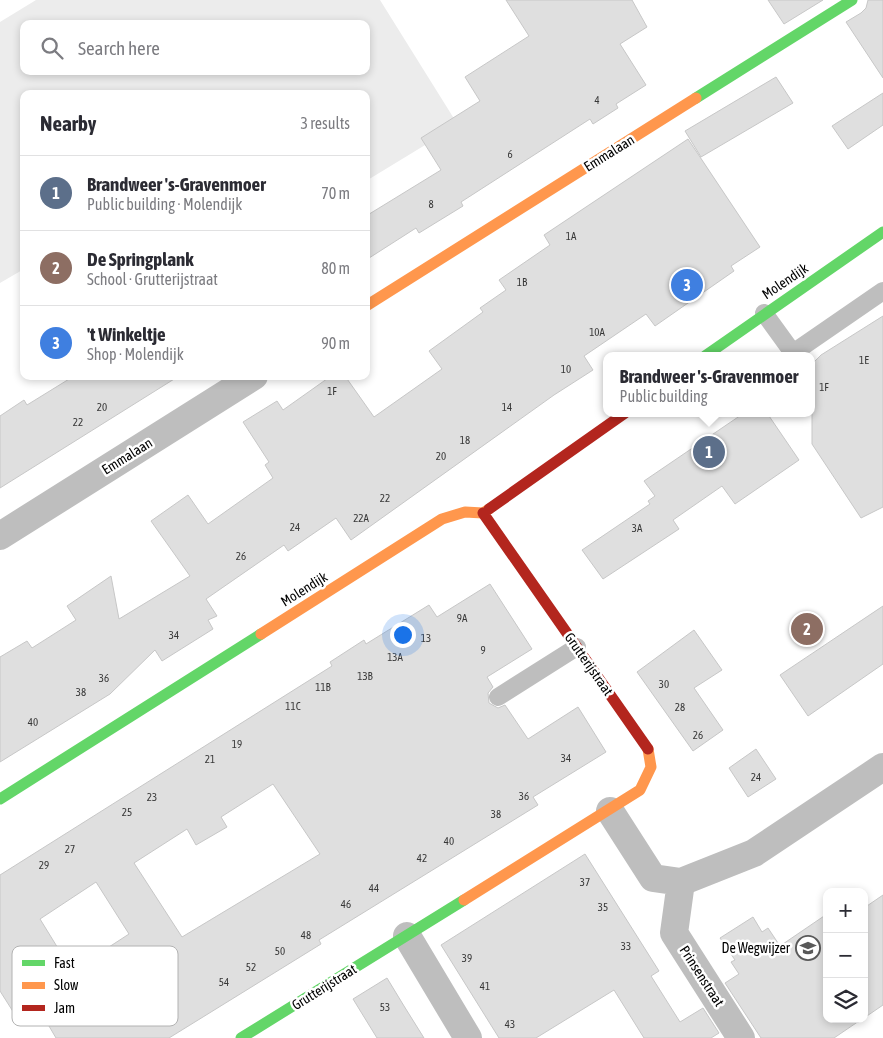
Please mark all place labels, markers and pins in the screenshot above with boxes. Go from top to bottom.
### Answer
pin: 3 [671,266,703,304]
pin: 1 [693,433,725,471]
pin: 2 [791,610,823,648]
school or university icon: De Wegwijzer [795,935,821,961]
place label: De Wegwijzer [722,940,791,956]

